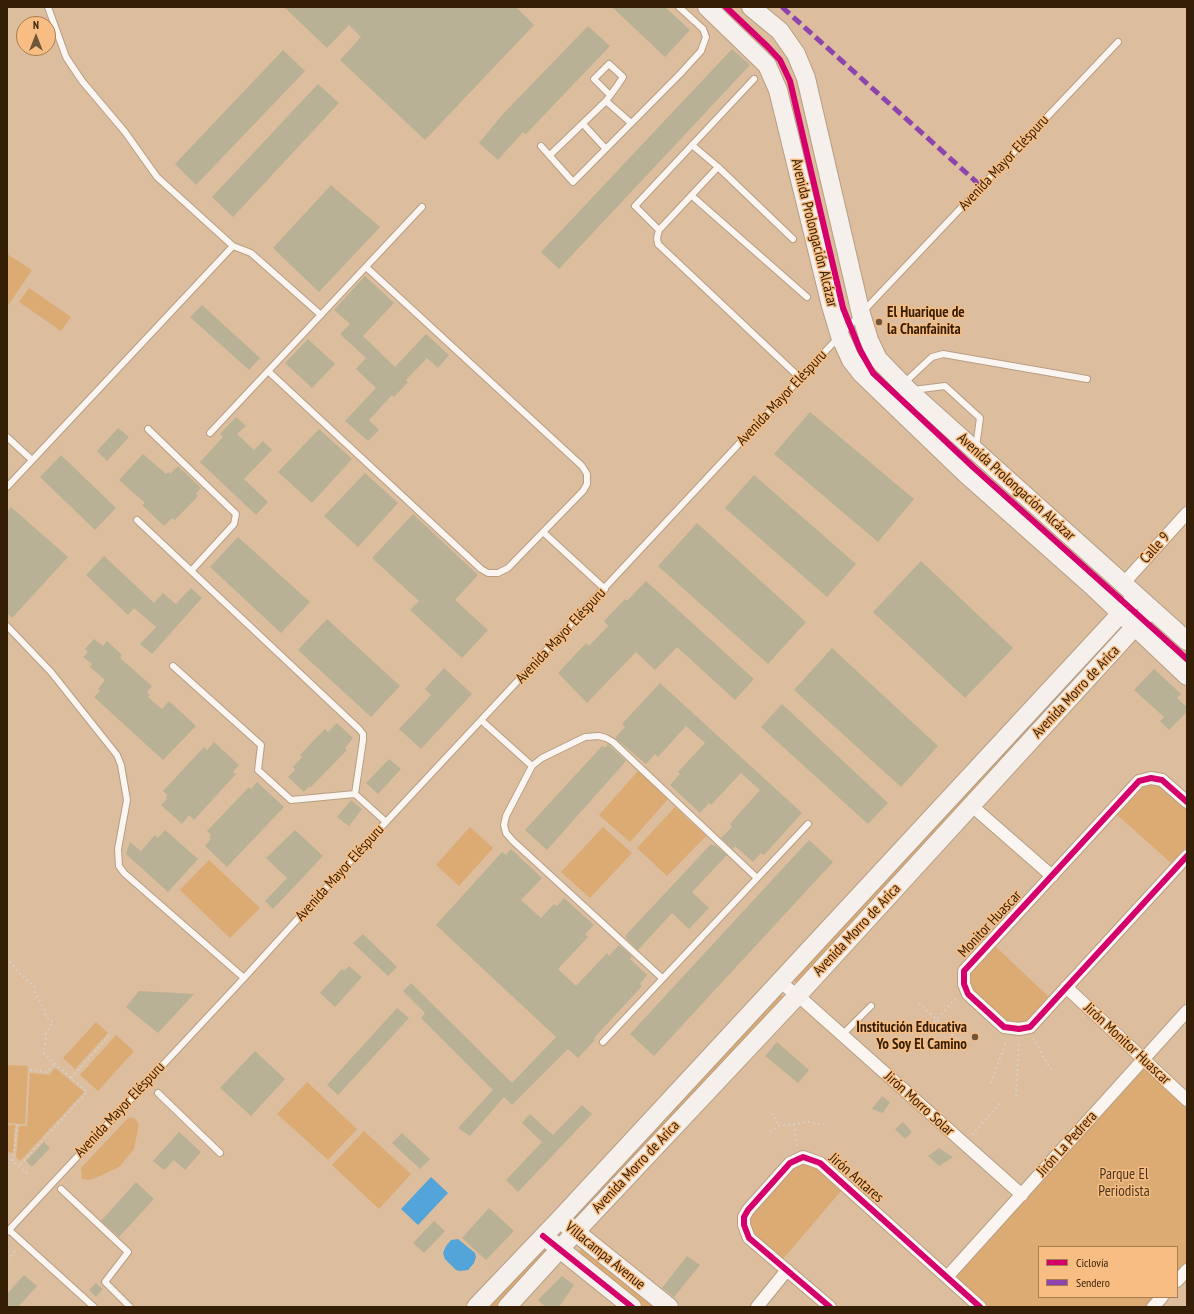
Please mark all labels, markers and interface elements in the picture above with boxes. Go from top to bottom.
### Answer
north arrow [16,16,56,56]
text: N [33,18,39,32]
street label: Avenida Mayor Eléspuru [955,112,1053,214]
street label: Avenida Prolongación Alcázar [787,157,841,309]
place label: El Huarique de la Chanfainita [887,304,965,339]
marker: El Huarique de la Chanfainita [874,317,884,327]
street label: Avenida Mayor Eléspuru [733,347,831,449]
street label: Avenida Prolongación Alcázar [953,429,1079,545]
street label: Calle 9 [1136,529,1174,567]
street label: Avenida Mayor Eléspuru [512,585,610,687]
street label: Avenida Morro de Arica [1029,642,1123,742]
street label: Avenida Mayor Eléspuru [292,821,388,925]
street label: Avenida Morro de Arica [810,880,904,980]
street label: Monitor Huascar [955,887,1025,961]
street label: Jirón Monitor Huascar [1080,999,1174,1089]
place label: Institución Educativa Yo Soy El Camino [856,1019,967,1054]
marker: Institución Educativa Yo Soy El Camino [970,1032,980,1042]
street label: Avenida Mayor Eléspuru [71,1059,169,1161]
street label: Jirón Morro Solar [880,1068,958,1140]
street label: Jirón La Pedrera [1033,1108,1101,1180]
street label: Avenida Morro de Arica [589,1117,683,1217]
street label: Jirón Antares [825,1149,887,1207]
park label: Parque El Periodista [1098,1166,1150,1201]
street label: Villacampa Avenue [561,1218,649,1294]
legend [1038,1246,1178,1298]
text: Ciclovía [1076,1255,1108,1270]
text: Sendero [1076,1275,1110,1290]

